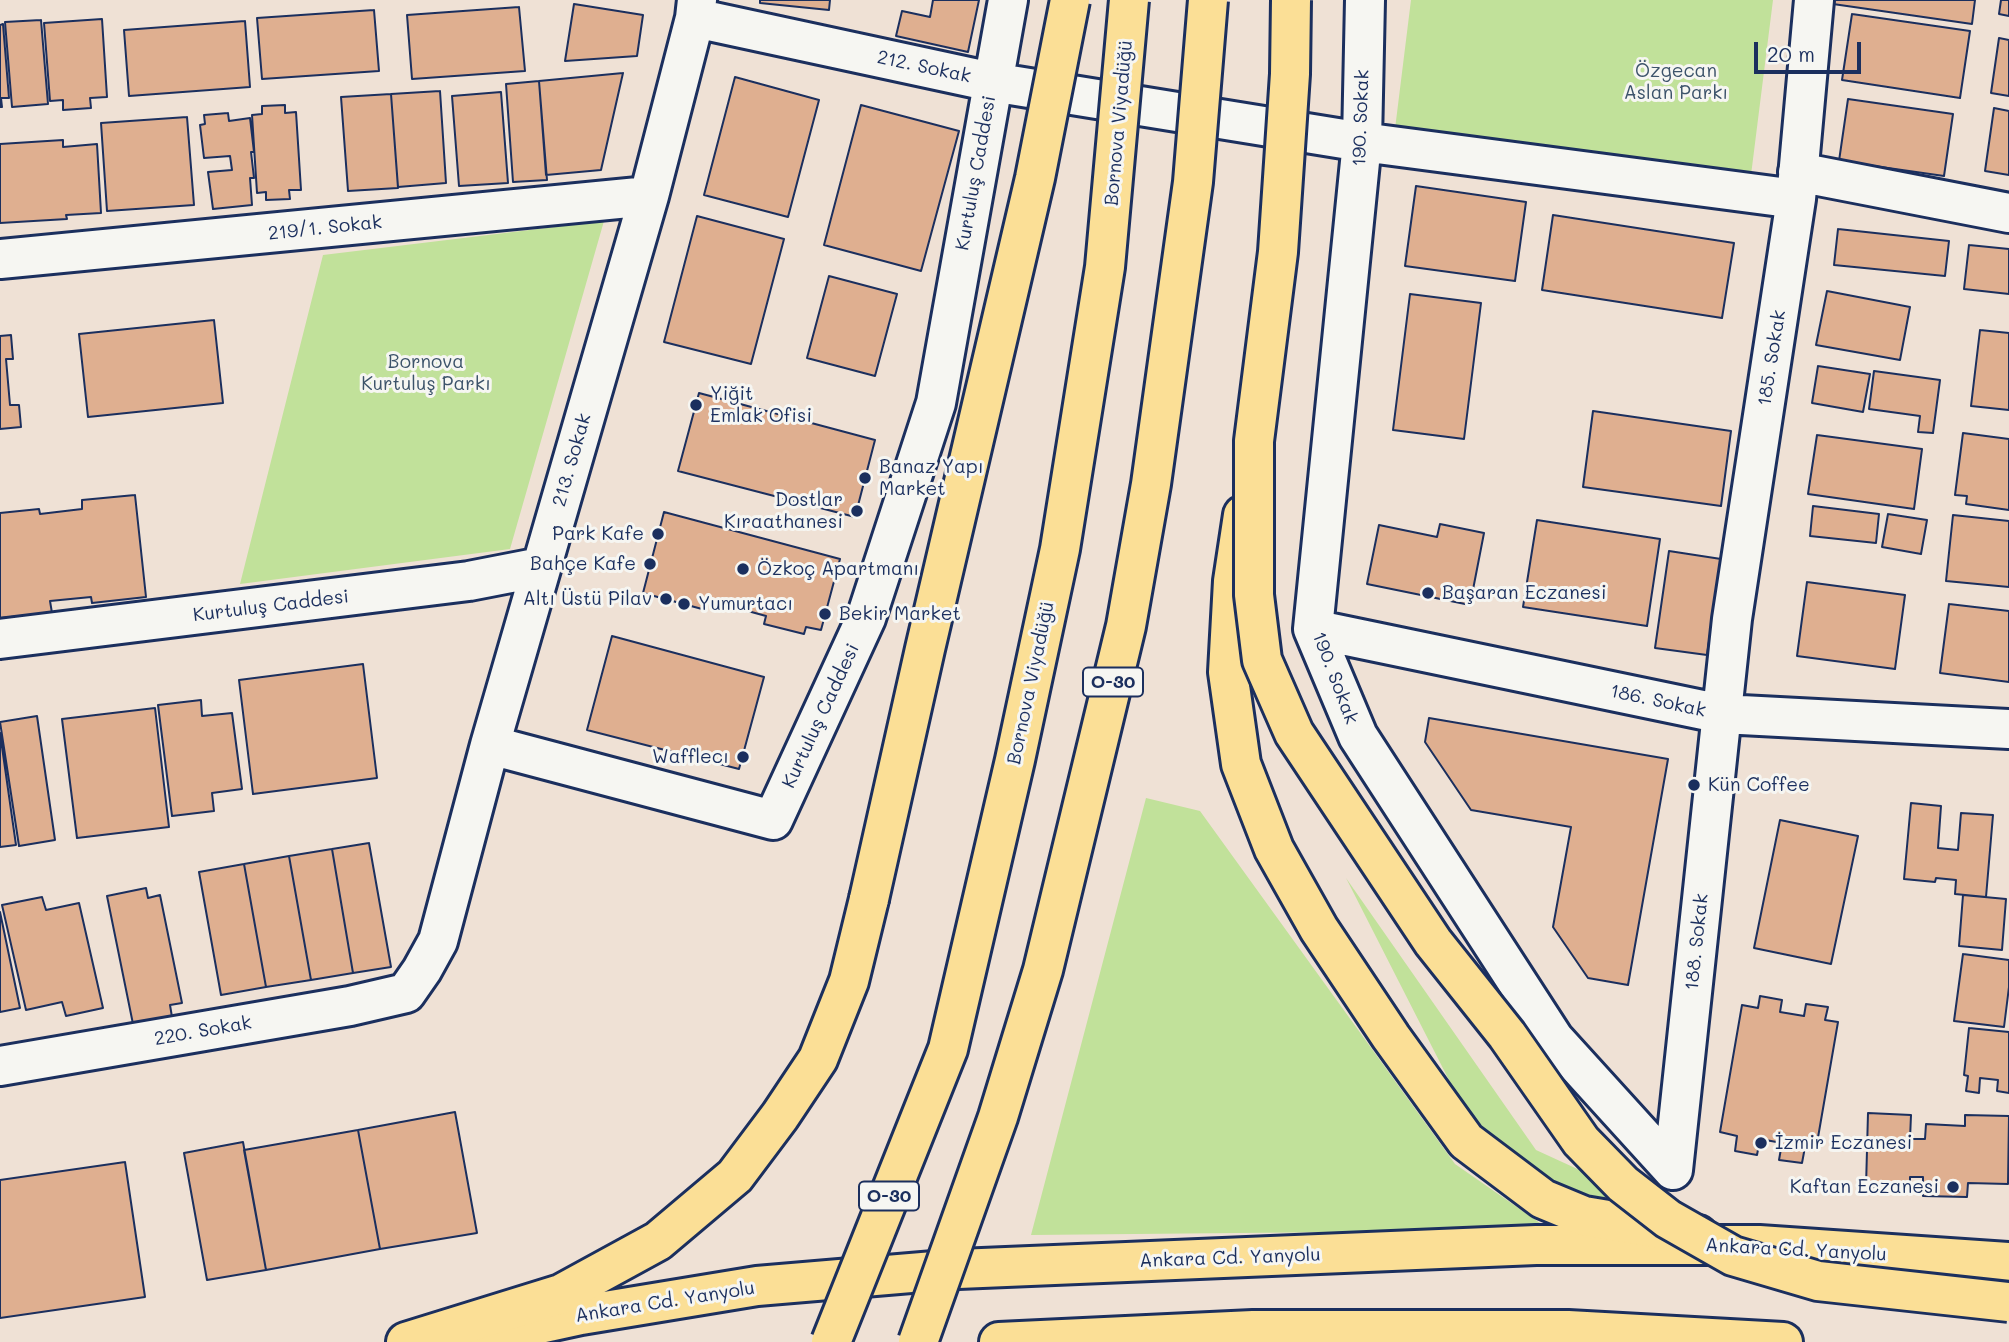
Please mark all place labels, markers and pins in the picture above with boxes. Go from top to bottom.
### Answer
place label: Yiğit Emlak Ofisi [710,383,812,427]
marker: Yiğit Emlak Ofisi [688,397,704,413]
place label: Banaz Yapı Market [879,456,984,500]
marker: Banaz Yapı Market [857,470,873,486]
place label: Dostlar Kıraathanesi [724,489,843,533]
marker: Dostlar Kıraathanesi [849,503,865,519]
place label: Park Kafe [552,523,644,545]
marker: Park Kafe [650,526,666,542]
place label: Bahçe Kafe [530,553,636,575]
marker: Bahçe Kafe [642,556,658,572]
place label: Özkoç Apartmanı [757,558,919,580]
marker: Özkoç Apartmanı [735,561,751,577]
place label: Başaran Eczanesi [1442,582,1606,604]
marker: Başaran Eczanesi [1420,585,1436,601]
place label: Altı Üstü Pilav [523,588,652,610]
marker: Altı Üstü Pilav [658,591,674,607]
place label: Yumurtacı [698,593,793,615]
marker: Yumurtacı [676,596,692,612]
place label: Bekir Market [839,603,961,625]
marker: Bekir Market [817,606,833,622]
place label: Wafflecı [652,746,729,768]
marker: Wafflecı [735,749,751,765]
place label: Kün Coffee [1708,774,1810,796]
marker: Kün Coffee [1686,777,1702,793]
place label: İzmir Eczanesi [1775,1132,1912,1154]
marker: İzmir Eczanesi [1753,1135,1769,1151]
place label: Kaftan Eczanesi [1790,1176,1939,1198]
marker: Kaftan Eczanesi [1945,1179,1961,1195]

